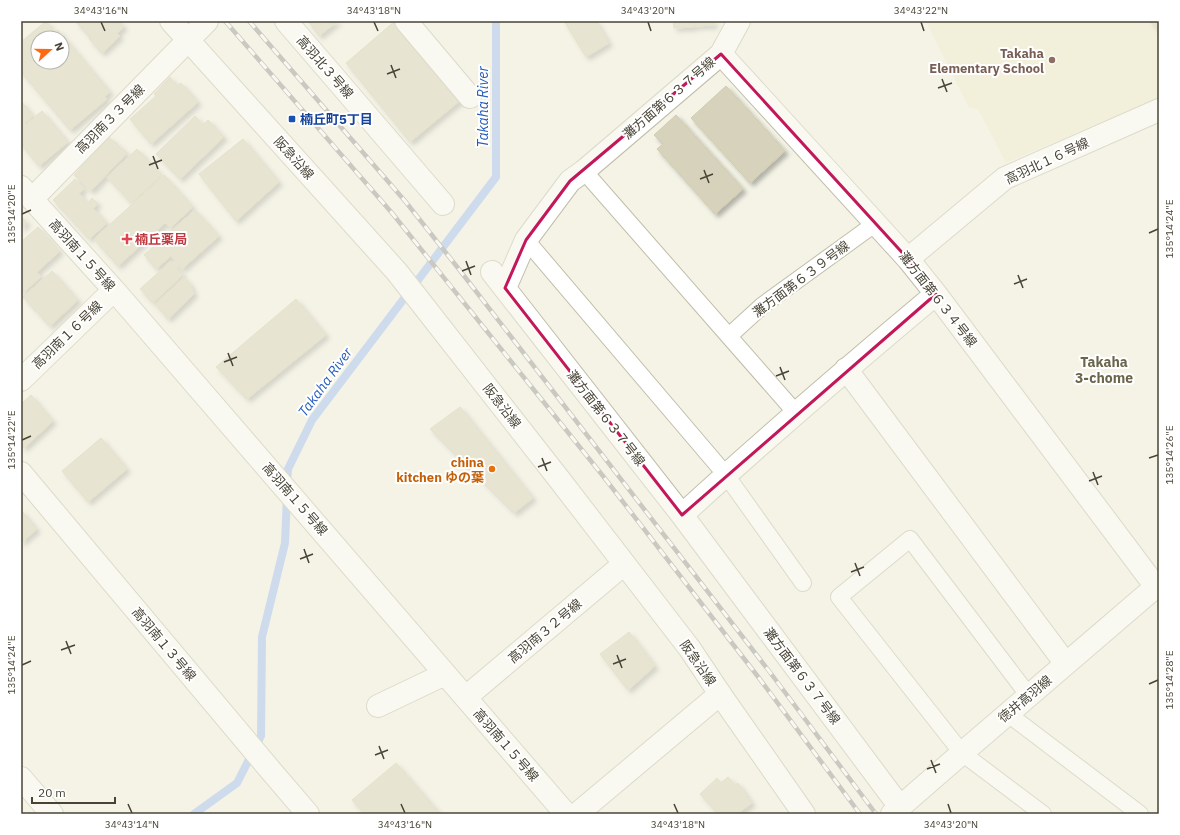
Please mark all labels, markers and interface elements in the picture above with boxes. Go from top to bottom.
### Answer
text: 34°43'16"N [74,4,128,17]
text: 34°43'18"N [347,4,401,17]
text: 34°43'20"N [621,4,675,17]
text: 34°43'22"N [894,4,948,17]
north arrow [30,30,70,70]
street label: 高羽北３号線 [293,32,357,102]
text: N [51,40,67,53]
place label: Takaha Elementary School [929,45,1044,77]
street label: 灘方面第６３７号線 [619,53,719,143]
marker: Takaha Elementary School [1047,55,1057,65]
water label: Takaha River [474,66,492,147]
street label: 高羽南３３号線 [72,81,148,157]
place label: 楠丘町5丁目 [300,111,373,128]
marker: 楠丘町5丁目 [287,114,297,124]
street label: 阪急沿線 [270,133,318,183]
street label: 高羽北１６号線 [1002,134,1092,188]
text: 135°14'20"E [5,184,18,244]
text: 135°14'24"E [1163,199,1176,259]
street label: 高羽南１５号線 [45,215,119,295]
place label: 楠丘薬局 [135,231,187,248]
marker: 楠丘薬局 [122,234,132,244]
street label: 灘方面第６３９号線 [749,237,853,321]
street label: 灘方面第６３４号線 [895,248,981,350]
street label: 高羽南１６号線 [28,297,106,373]
water label: Takaha River [294,343,357,420]
district label: Takaha 3-chome [1075,353,1133,387]
street label: 灘方面第６３７号線 [563,367,649,469]
street label: 阪急沿線 [479,380,525,432]
text: 135°14'22"E [5,410,18,470]
text: 135°14'26"E [1163,425,1176,485]
place label: china kitchen ゆの葉 [396,454,484,486]
street label: 高羽南１５号線 [259,459,331,539]
marker: china kitchen ゆの葉 [487,464,497,474]
street label: 高羽南３２号線 [505,595,585,667]
street label: 高羽南１３号線 [128,604,200,684]
street label: 灘方面第６３７号線 [760,624,844,728]
text: 135°14'24"E [5,635,18,695]
street label: 阪急沿線 [676,637,720,689]
text: 135°14'28"E [1163,650,1176,710]
street label: 徳井高羽線 [995,672,1055,726]
street label: 高羽南１５号線 [470,705,542,785]
scale bar [32,779,115,805]
text: 20 m [38,785,66,800]
text: 34°43'14"N [105,818,159,831]
text: 34°43'16"N [378,818,432,831]
text: 34°43'18"N [651,818,705,831]
text: 34°43'20"N [924,818,978,831]

